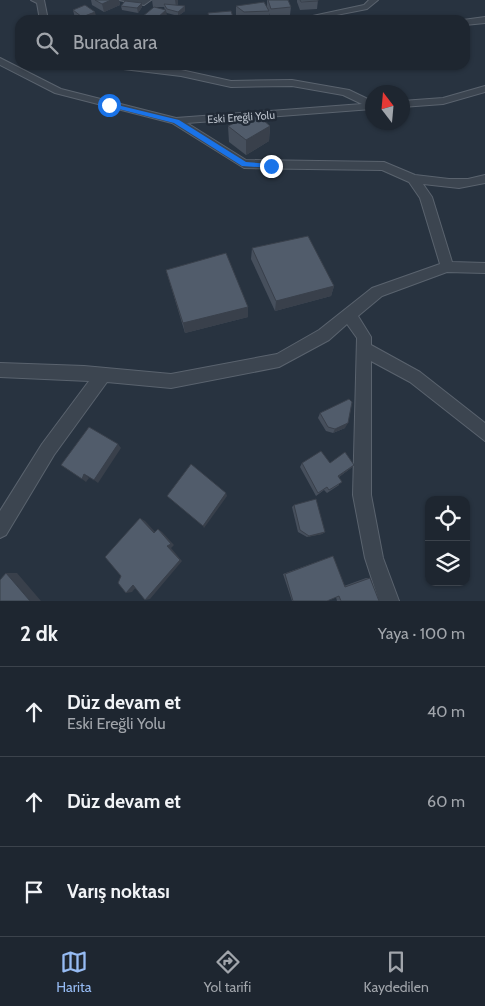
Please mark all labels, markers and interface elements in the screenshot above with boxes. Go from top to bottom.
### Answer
search box [15,15,470,70]
icon: search [33,29,61,57]
text: Burada ara [73,31,157,54]
north arrow [365,85,410,130]
route start [98,94,121,117]
street label: Eski Ereğli Yolu [207,108,276,126]
route end [260,155,283,178]
map controls [425,496,470,586]
button: locate [425,496,470,541]
button: layers [425,541,470,586]
text: 2 dk [20,621,58,646]
text: Yaya · 100 m [378,624,465,643]
text: Düz devam et [67,691,181,714]
icon: ahead [20,698,48,726]
text: 40 m [427,702,465,721]
text: Eski Ereğli Yolu [67,714,166,733]
icon: ahead [20,788,48,816]
text: Düz devam et [67,790,181,813]
text: 60 m [427,792,465,811]
icon: arrive [20,878,48,906]
text: Varış noktası [67,880,170,903]
tab: Harita [56,948,91,996]
tab: Yol tarifi [204,948,251,996]
tab: Kaydedilen [364,948,429,996]

